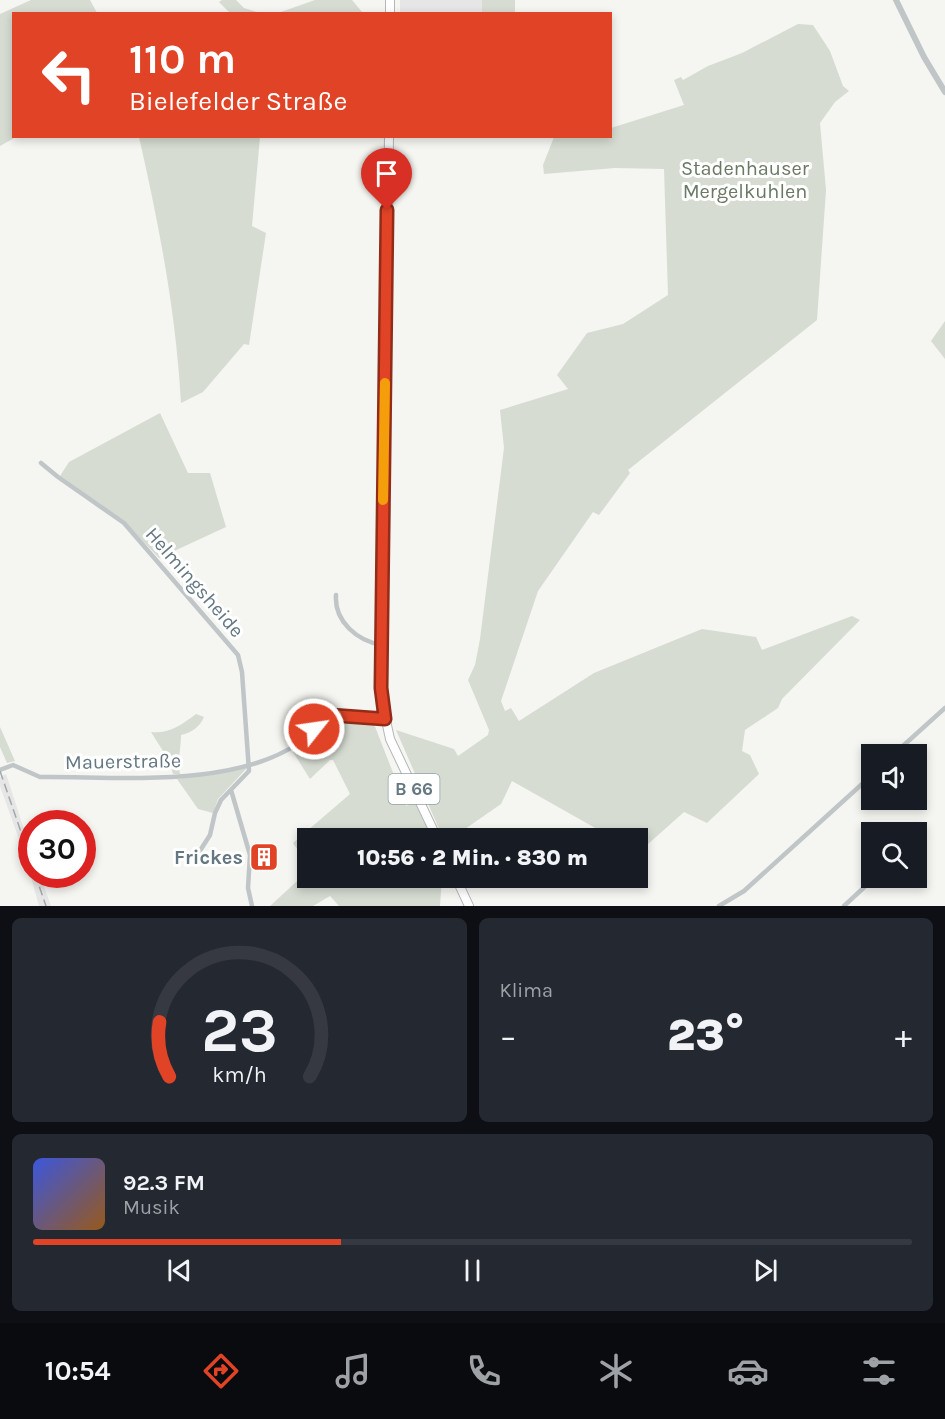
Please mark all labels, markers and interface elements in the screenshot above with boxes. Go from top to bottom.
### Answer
text: 110 m [129,34,236,84]
icon: left [30,36,108,114]
text: Bielefelder Straße [129,85,347,117]
pin [361,148,412,210]
icon: arrive [370,157,403,190]
park label: Stadenhauser Mergelkuhlen [681,157,810,203]
street label: Helmingsheide [141,523,249,642]
position arrow [282,697,346,761]
map controls [861,744,927,888]
button: sound [861,744,927,810]
street label: Mauerstraße [65,749,181,774]
road number: B 66 [388,774,440,804]
speed limit sign: 30 [18,810,96,888]
button: search [861,822,927,888]
building icon: Frickes [248,841,280,873]
text: 10:56 · 2 Min. · 830 m [357,845,588,871]
place label: Frickes [174,846,243,869]
text: Klima [500,979,553,1002]
text: 23 [201,994,278,1067]
text: 23° [667,1009,745,1061]
text: − [500,1017,517,1055]
text: + [895,1017,912,1055]
text: km/h [212,1062,266,1087]
text: 92.3 FM [123,1170,205,1196]
text: Musik [123,1196,180,1219]
icon: previous [163,1254,196,1287]
icon: pause [456,1254,489,1287]
icon: next [749,1254,782,1287]
icon: directions [200,1350,242,1392]
icon: music [332,1350,374,1392]
icon: phone [463,1350,505,1392]
icon: climate [595,1350,637,1392]
icon: car [727,1350,769,1392]
icon: filters [858,1350,900,1392]
text: 10:54 [45,1355,111,1387]

